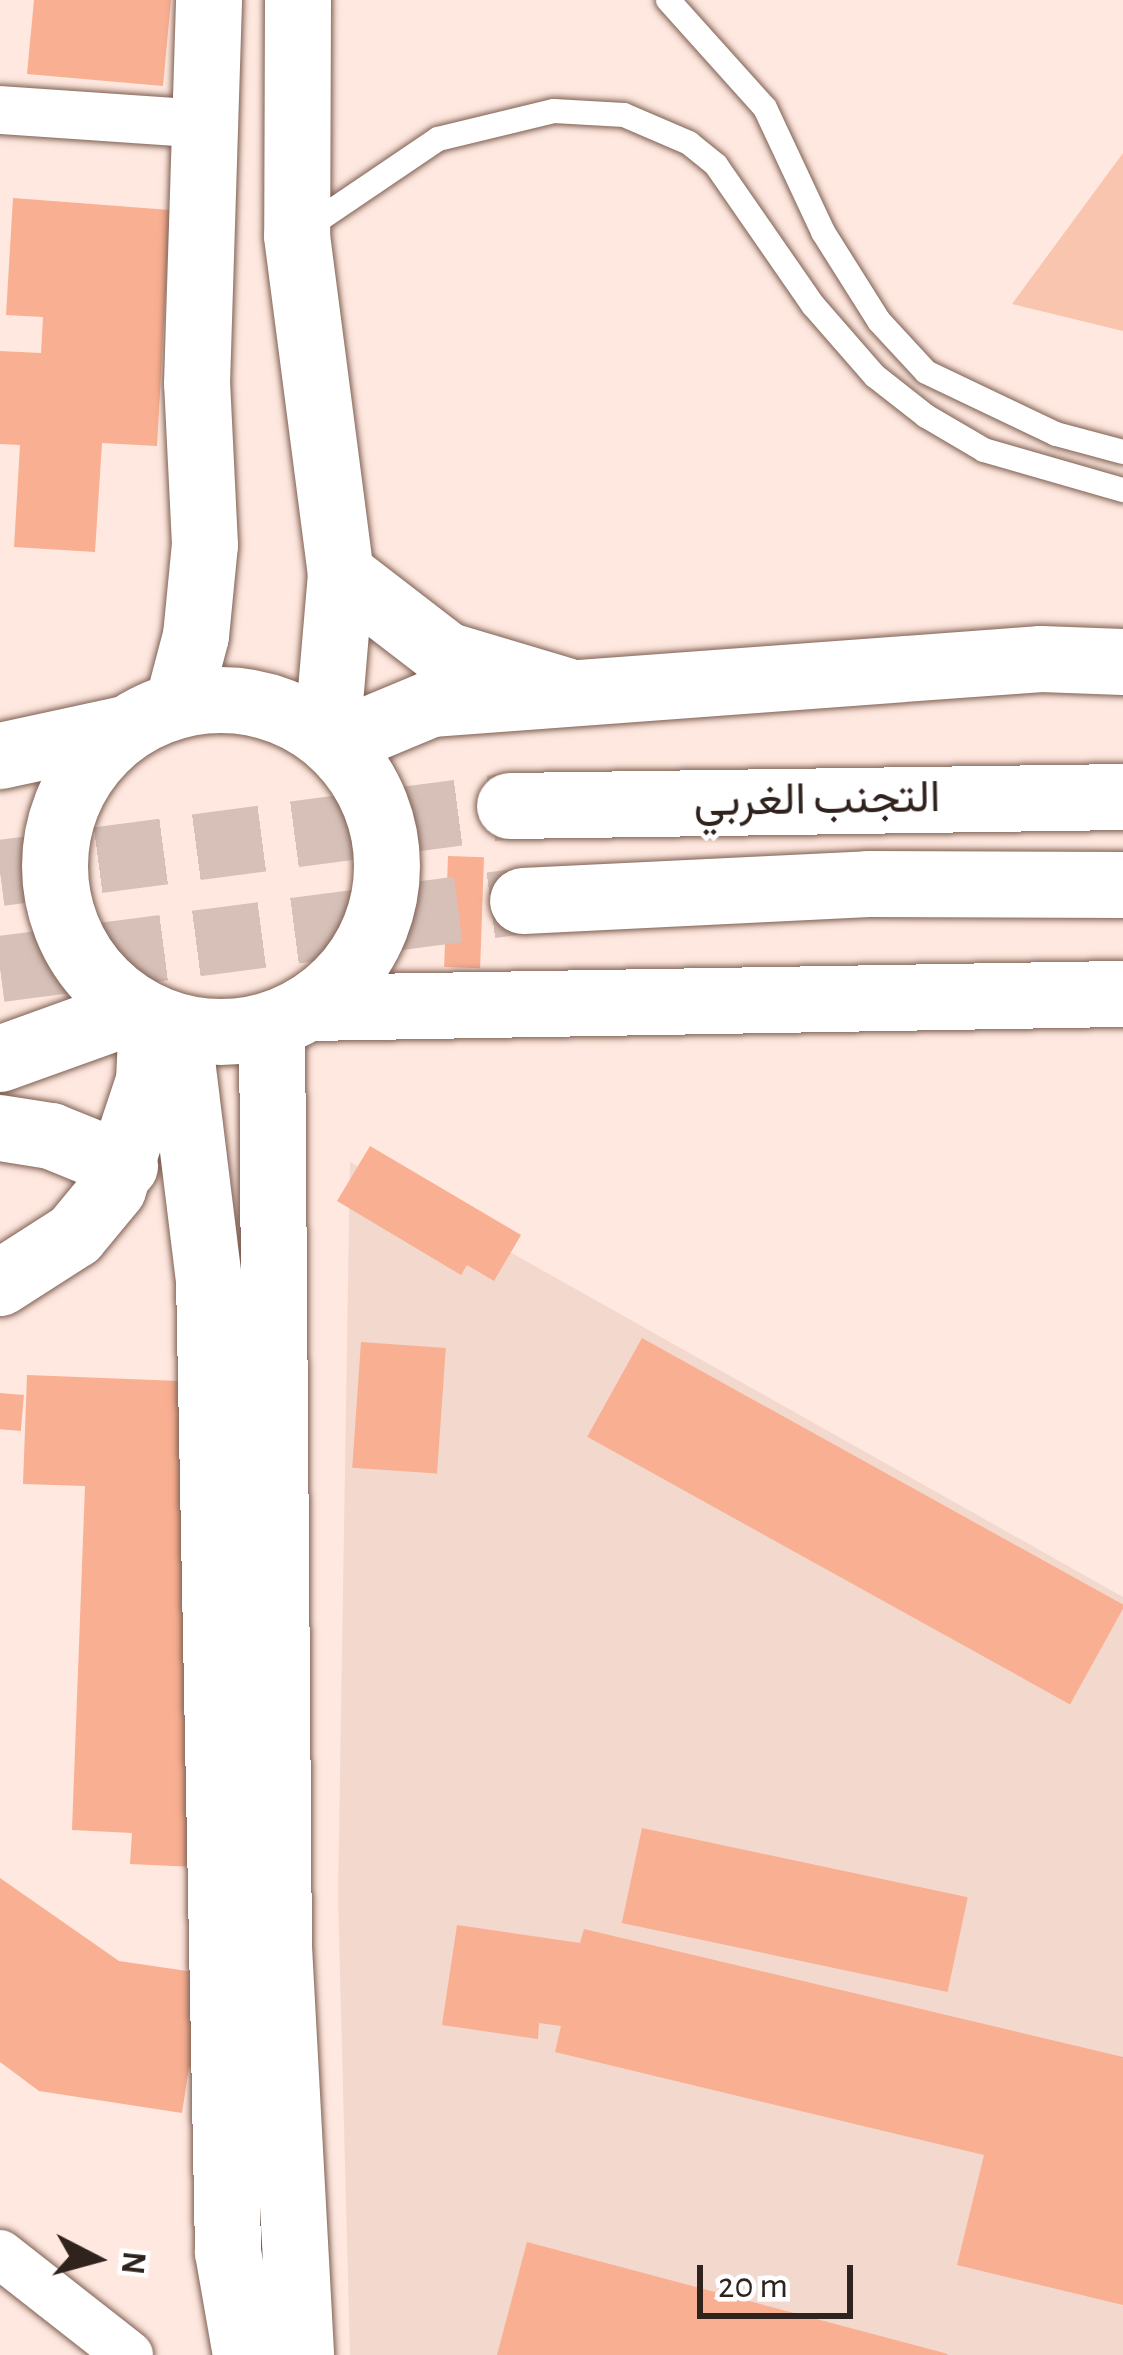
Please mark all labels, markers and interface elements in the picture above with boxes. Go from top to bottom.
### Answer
street label: التجنب الغربي [693,771,941,829]
north arrow [36,2199,156,2319]
scale bar [703,2241,859,2315]
text: N [115,2250,150,2276]
text: 20 m [718,2268,788,2304]

